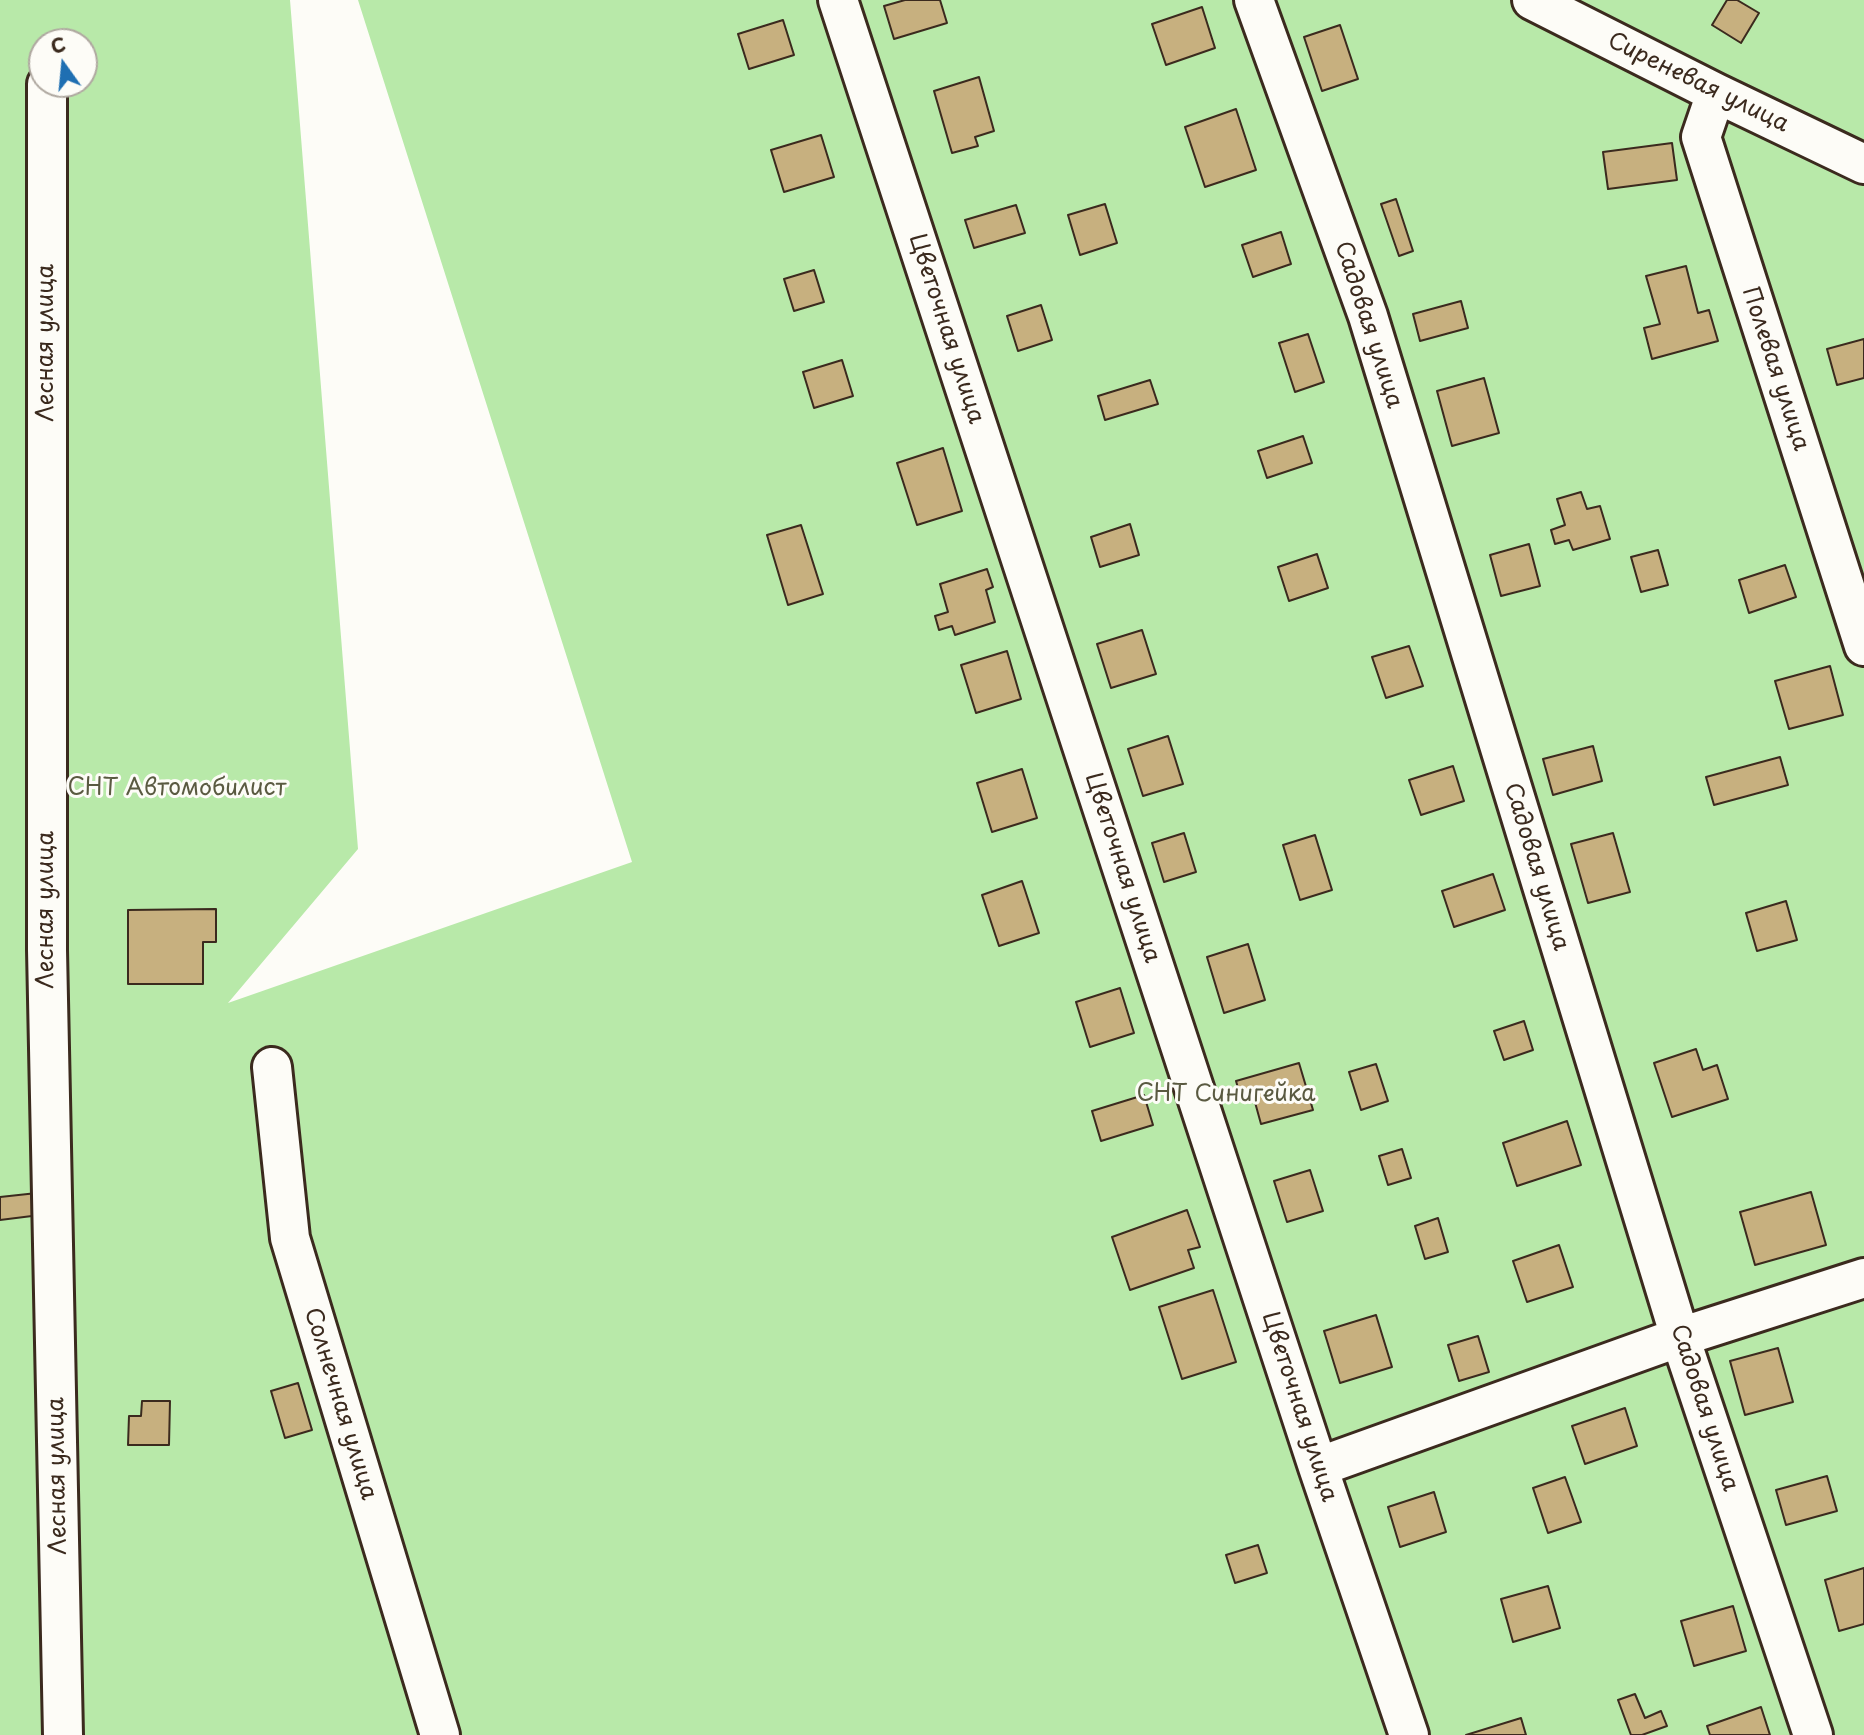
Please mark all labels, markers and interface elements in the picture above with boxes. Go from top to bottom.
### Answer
street label: Сиреневая улица [1603,27,1793,139]
north arrow [28,28,98,98]
text: С [48,29,69,60]
street label: Цветочная улица [902,231,990,427]
street label: Садовая улица [1328,238,1408,412]
street label: Лесная улица [33,264,61,422]
street label: Полевая улица [1736,284,1814,454]
street label: Цветочная улица [1078,770,1166,966]
park label: СНТ Автомобилист [68,775,286,803]
street label: Садовая улица [1497,780,1575,954]
street label: Лесная улица [33,831,61,989]
park label: СНТ Синигейка [1136,1081,1316,1109]
street label: Солнечная улица [298,1305,382,1503]
street label: Цветочная улица [1255,1309,1343,1505]
street label: Садовая улица [1664,1321,1744,1495]
street label: Лесная улица [43,1397,73,1555]

